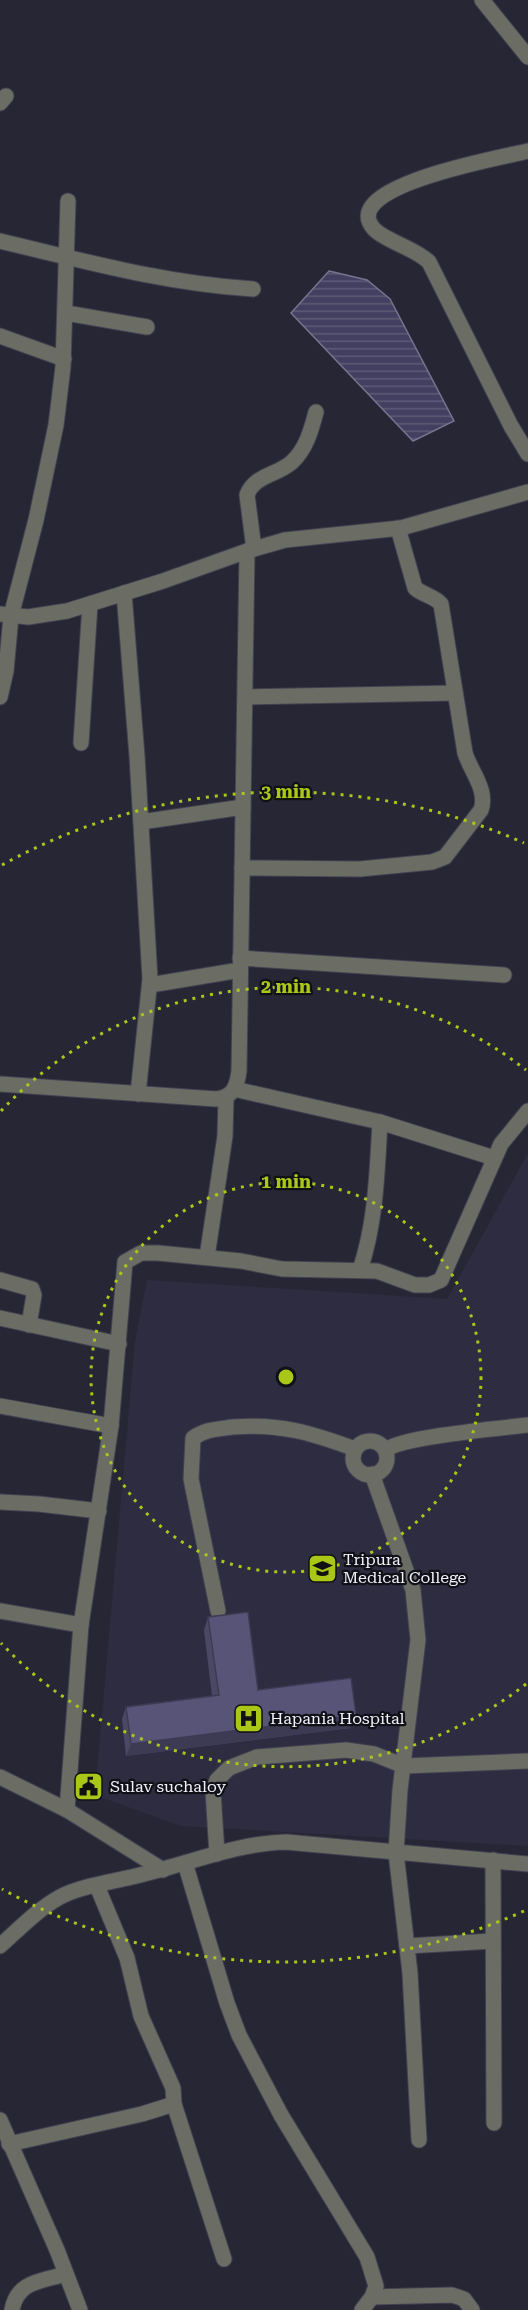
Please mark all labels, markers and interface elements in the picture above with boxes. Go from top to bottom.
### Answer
text: 3 min [261,781,311,802]
text: 2 min [261,976,311,997]
text: 1 min [261,1171,311,1192]
centre of rings [276,1367,296,1387]
place label: Tripura Medical College [343,1550,467,1587]
school or university icon: Tripura Medical College [306,1552,338,1584]
hospital icon: Hapania Hospital [233,1702,265,1734]
place label: Hapania Hospital [270,1709,405,1728]
public building icon: Sulav suchaloy [73,1770,105,1802]
place label: Sulav suchaloy [110,1777,226,1796]

